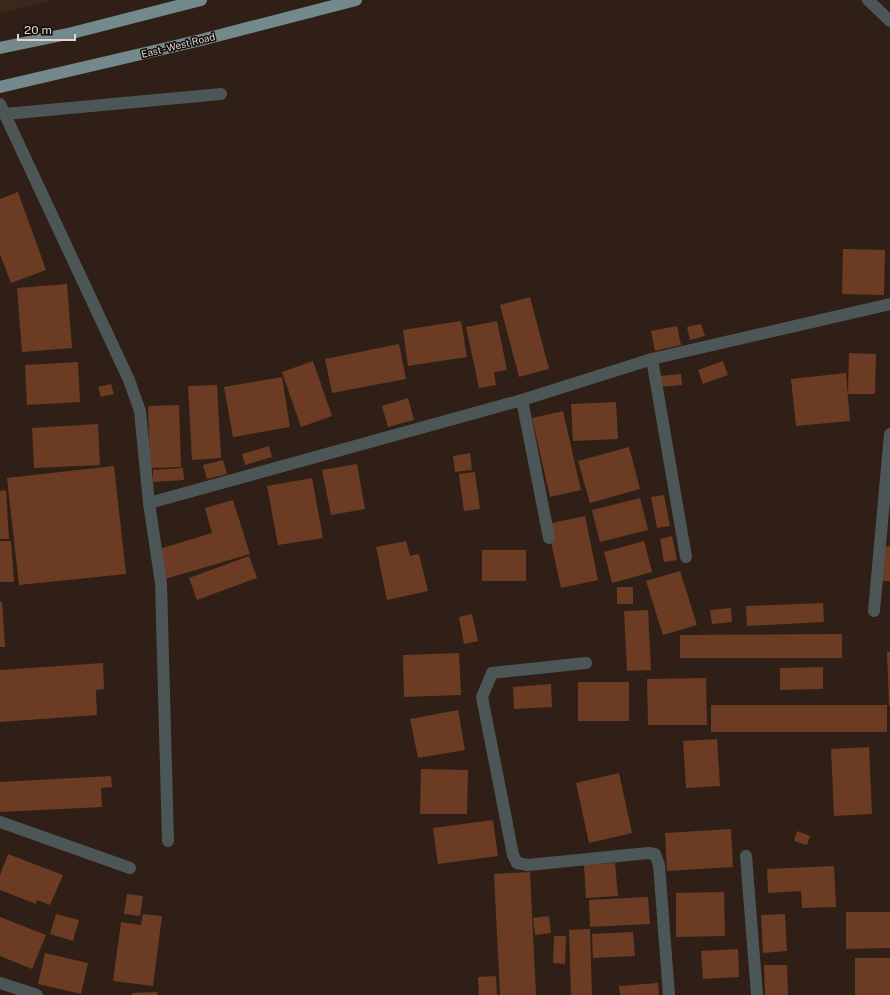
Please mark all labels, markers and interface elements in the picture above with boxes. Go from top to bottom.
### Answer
scale bar [18,16,75,42]
text: 20 m [24,23,52,37]
street label: East - West Road [140,30,216,60]

